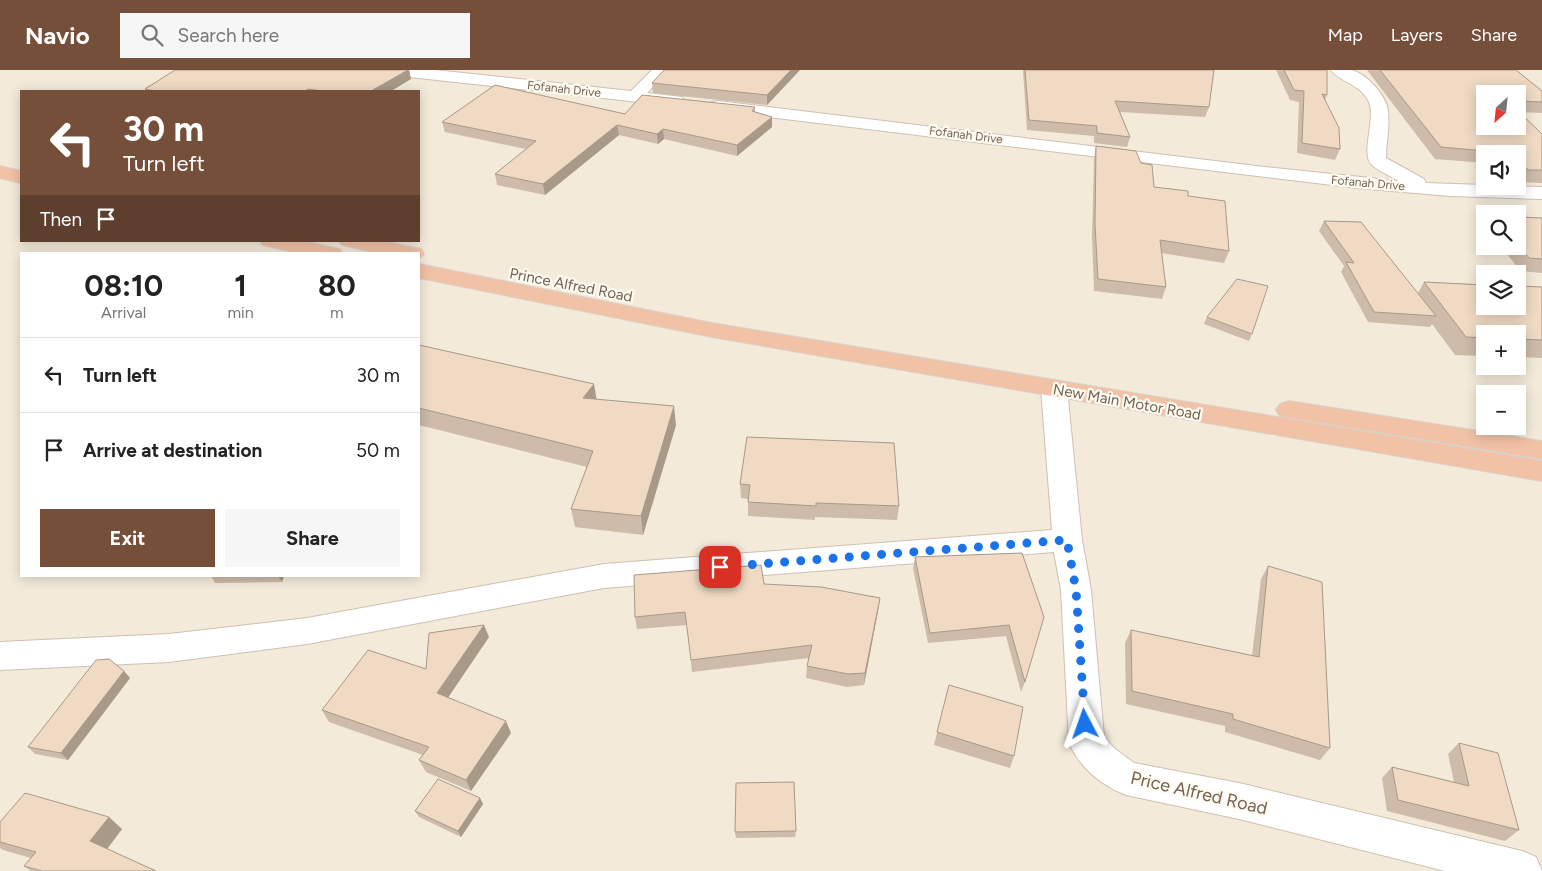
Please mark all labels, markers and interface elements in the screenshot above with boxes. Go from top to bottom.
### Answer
search box [120,13,470,58]
text: Navio [25,21,90,50]
icon: search [138,21,166,49]
text: Search here [178,24,279,47]
text: Map [1328,24,1363,46]
text: Layers [1391,24,1443,46]
text: Share [1471,24,1517,46]
street label: Fofanah Drive [526,78,602,100]
north arrow [1476,85,1526,135]
map controls [1476,85,1526,435]
text: 30 m [123,108,204,150]
icon: left [40,110,105,175]
street label: Fofanah Drive [928,124,1004,147]
button: sound [1476,145,1526,195]
text: Turn left [123,150,205,177]
street label: Fofanah Drive [1330,173,1406,193]
icon: arrive [92,205,120,233]
button: search [1476,205,1526,255]
text: Then [40,208,82,231]
street label: Prince Alfred Road [508,264,634,306]
button: layers [1476,265,1526,315]
text: 08:10 [84,267,163,304]
text: 1 [234,267,247,304]
text: 80 [318,267,356,304]
text: Arrival [101,303,146,322]
text: min [227,303,254,322]
text: m [330,303,344,322]
button: + [1476,325,1526,375]
icon: left [40,361,68,389]
text: Turn left [83,364,157,387]
text: 30 m [357,364,400,387]
street label: New Main Motor Road [1052,380,1202,424]
button: − [1476,385,1526,435]
icon: arrive [40,436,68,464]
text: Arrive at destination [83,439,262,462]
text: 50 m [356,439,400,462]
button: Exit [40,509,215,567]
button: Share [225,509,400,567]
pin [699,546,741,588]
icon: arrive [706,553,734,581]
position arrow [1058,697,1110,749]
street label: Price Alfred Road [1128,767,1270,819]

